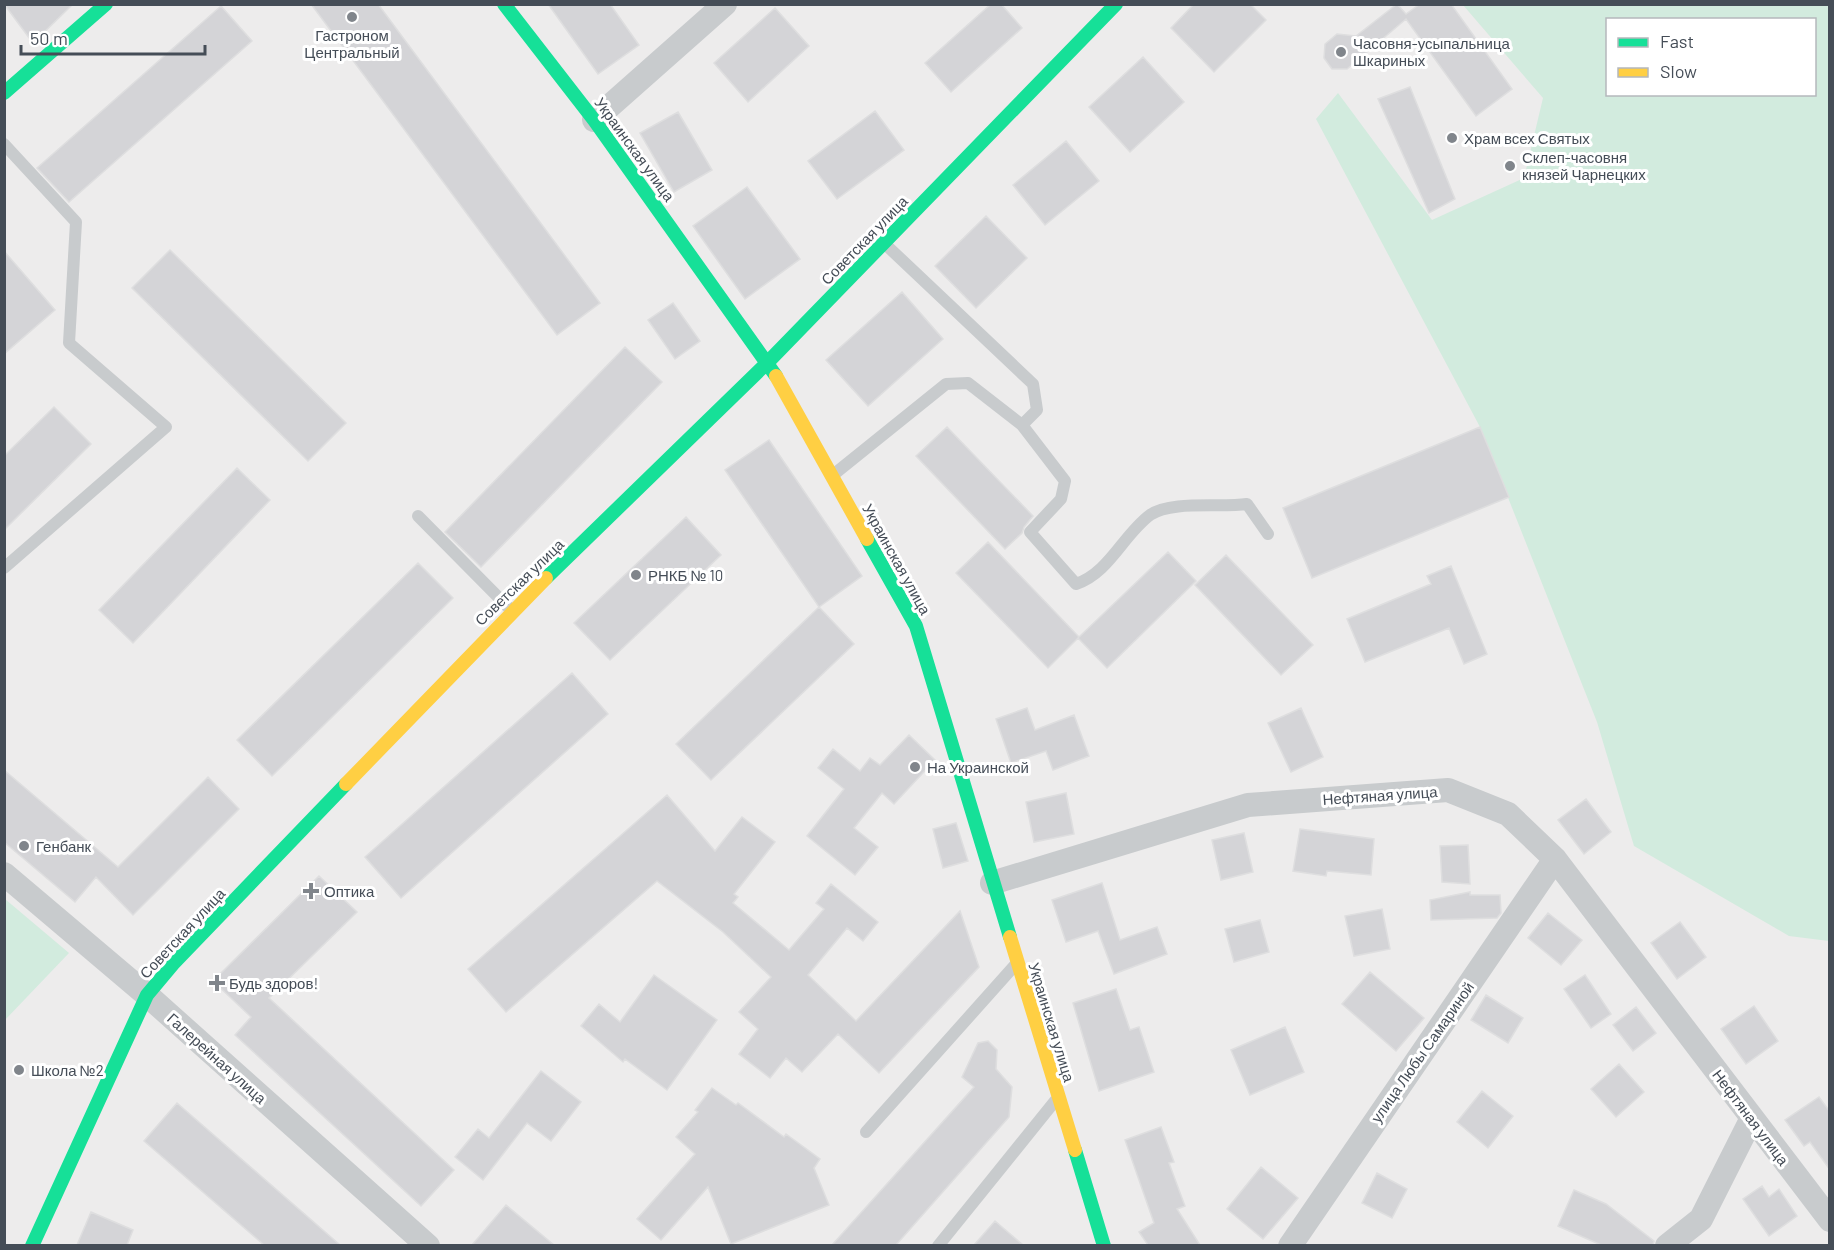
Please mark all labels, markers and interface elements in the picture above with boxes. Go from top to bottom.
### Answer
marker: Гастроном Центральный [345,10,359,24]
scale bar [21,18,206,56]
legend [1606,18,1816,96]
place label: Гастроном Центральный [304,26,400,61]
text: 50 m [30,27,68,49]
text: Fast [1660,30,1694,52]
place label: Часовня-усыпальница Шкариных [1353,34,1511,69]
marker: Часовня-усыпальница Шкариных [1334,45,1348,59]
text: Slow [1660,60,1697,82]
street label: Украинская улица [591,94,679,205]
place label: Храм всех Святых [1464,129,1590,147]
marker: Храм всех Святых [1445,131,1459,145]
place label: Склеп-часовня князей Чарнецких [1522,148,1646,183]
marker: Склеп-часовня князей Чарнецких [1503,159,1517,173]
street label: Советская улица [817,191,911,288]
street label: Украинская улица [859,500,935,618]
street label: Советская улица [471,535,568,629]
place label: РНКБ № 10 [648,566,723,584]
marker: РНКБ № 10 [629,568,643,582]
place label: На Украинской [927,758,1029,776]
marker: На Украинской [908,760,922,774]
street label: Нефтяная улица [1322,782,1439,808]
place label: Генбанк [36,837,92,855]
marker: Генбанк [17,839,31,853]
marker: Оптика [302,882,320,900]
place label: Оптика [324,882,375,900]
street label: Советская улица [136,884,229,982]
street label: Украинская улица [1025,960,1079,1084]
place label: Будь здоров! [229,974,318,992]
marker: Будь здоров! [210,976,224,990]
street label: улица Любы Самариной [1367,978,1477,1126]
street label: Галерейная улица [164,1009,271,1108]
place label: Школа №2 [31,1061,104,1079]
marker: Школа №2 [12,1063,26,1077]
street label: Нефтяная улица [1709,1066,1793,1169]

